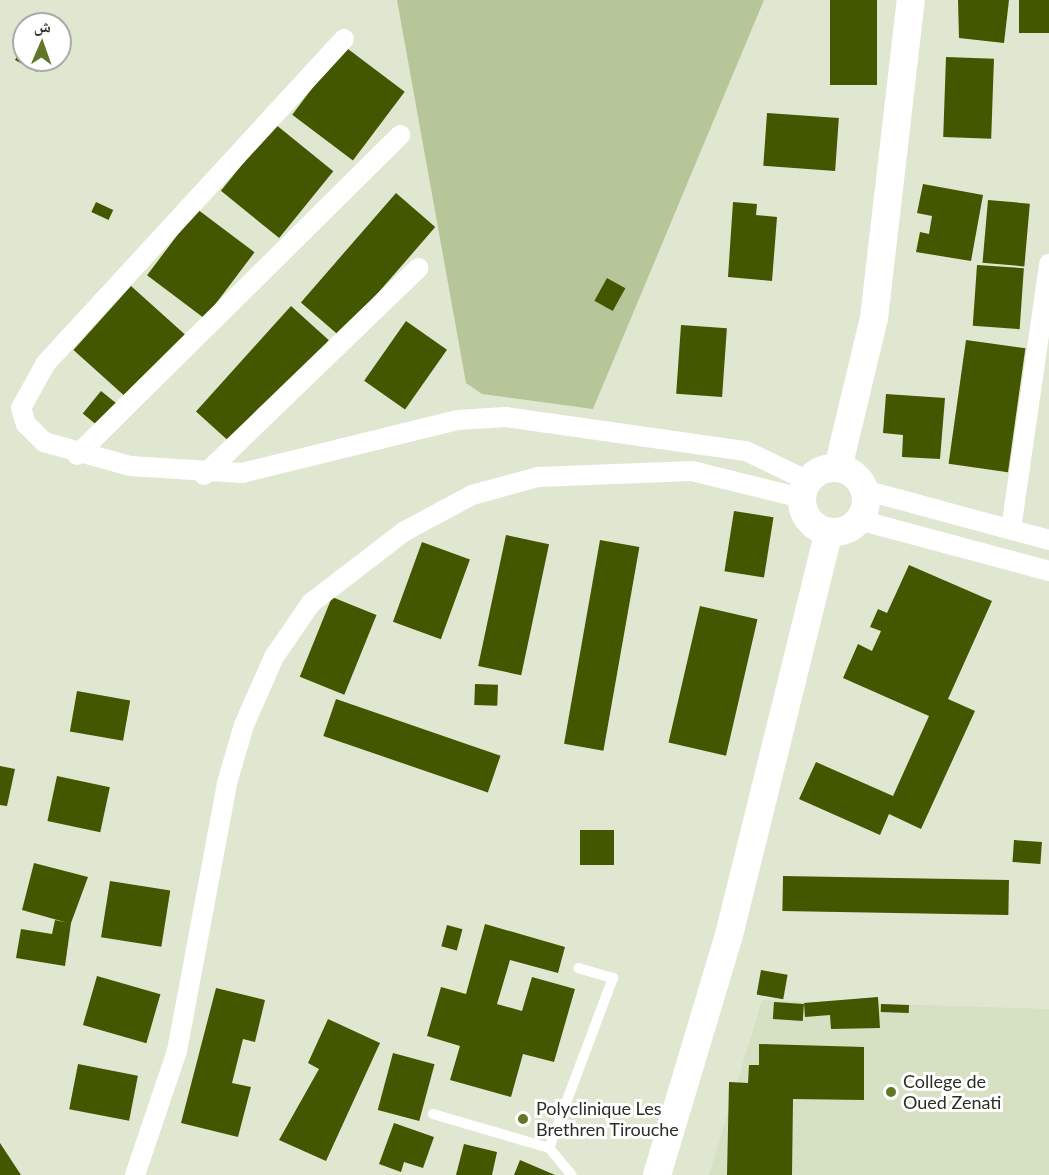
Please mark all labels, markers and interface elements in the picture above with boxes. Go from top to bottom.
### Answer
north arrow [12,12,72,72]
text: ش [34,16,51,35]
place label: College de Oued Zenati [903,1071,1001,1114]
marker: College de Oued Zenati [884,1085,898,1099]
place label: Polyclinique Les Brethren Tirouche [536,1098,679,1140]
marker: Polyclinique Les Brethren Tirouche [514,1110,532,1128]

